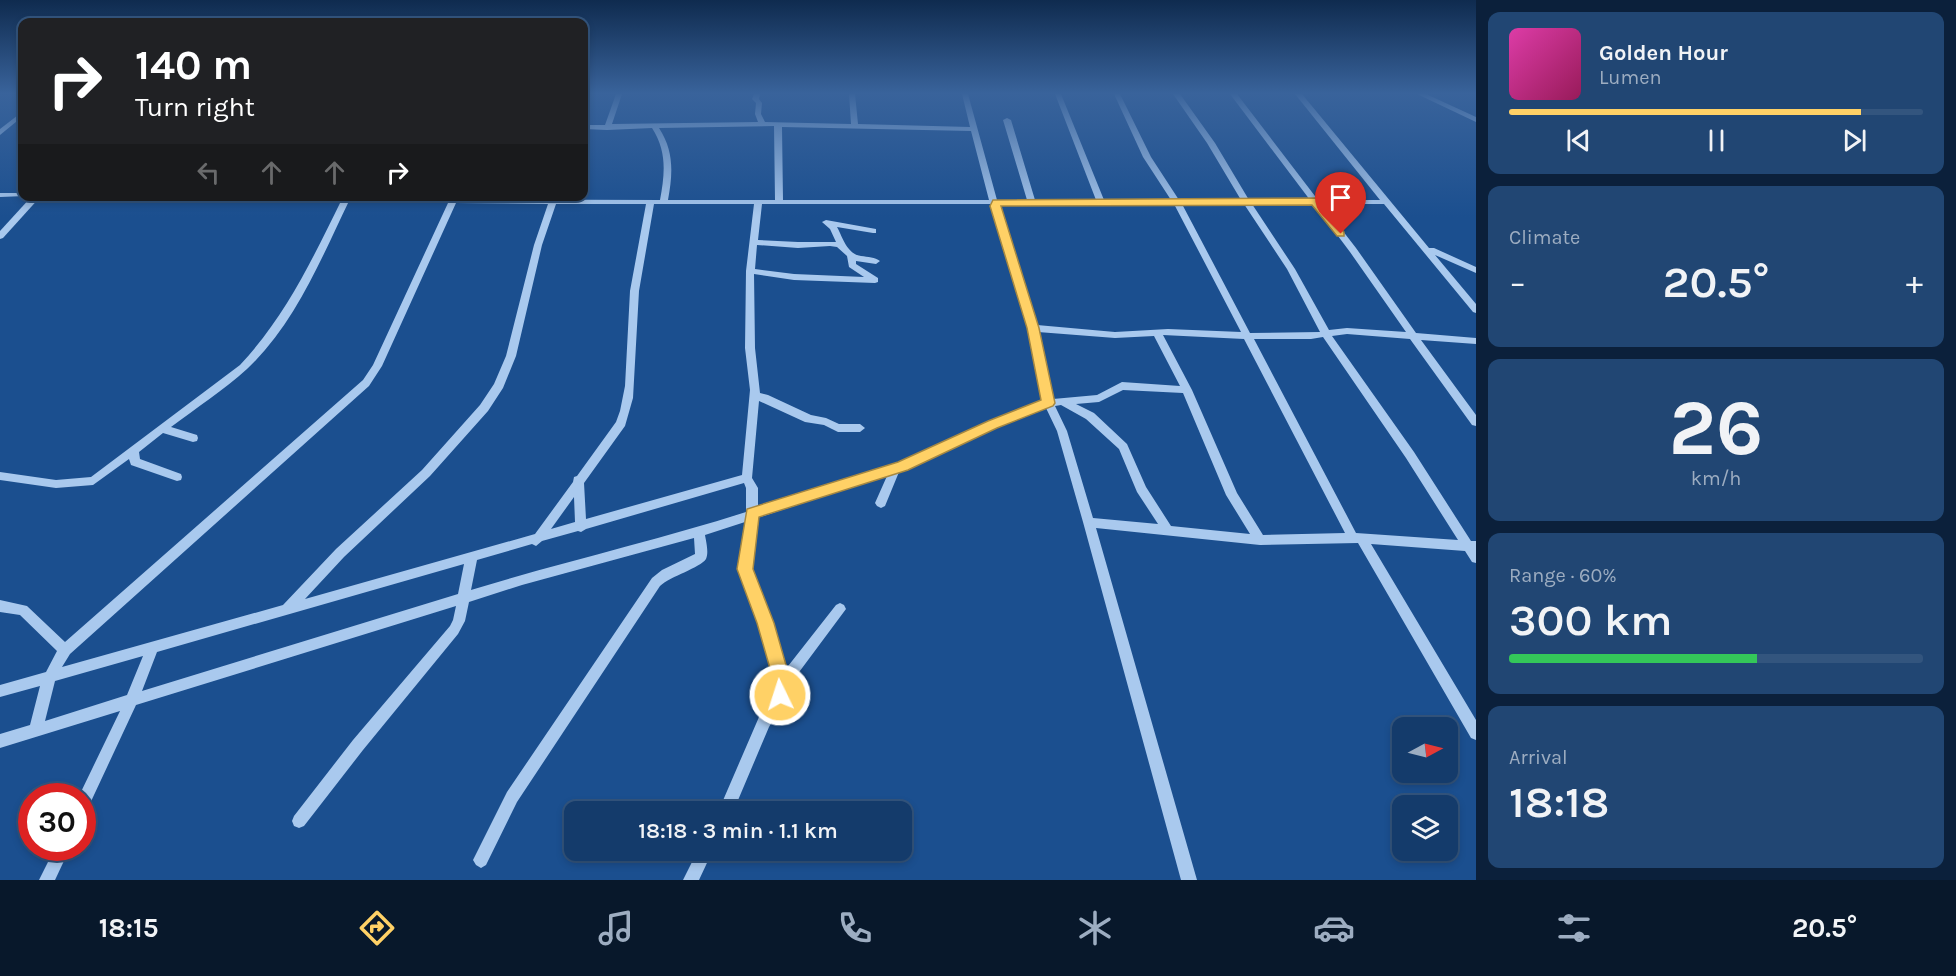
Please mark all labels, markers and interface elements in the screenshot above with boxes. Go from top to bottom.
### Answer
text: 140 m [135,40,252,90]
text: Golden Hour [1599,40,1728,66]
icon: right [36,42,114,120]
text: Lumen [1599,66,1662,89]
text: Turn right [135,91,255,123]
icon: previous [1562,124,1595,157]
icon: pause [1700,124,1733,157]
icon: next [1838,124,1871,157]
icon: left [192,156,225,189]
icon: ahead [255,156,288,189]
icon: ahead [318,156,351,189]
icon: right [381,156,414,189]
pin [1315,172,1366,234]
icon: arrive [1324,181,1357,214]
text: Climate [1509,226,1580,249]
text: 20.5° [1663,256,1769,308]
text: − [1509,263,1526,301]
text: + [1906,263,1923,301]
text: 26 [1669,382,1763,474]
text: km/h [1691,467,1741,490]
text: Range · 60% [1509,564,1617,587]
text: 300 km [1509,594,1673,646]
position arrow [748,663,812,727]
north arrow [1392,717,1458,783]
map controls [1392,717,1458,861]
text: Arrival [1509,746,1568,769]
text: 18:18 [1509,776,1610,828]
speed limit sign: 30 [18,783,96,861]
button: layers [1392,795,1458,861]
text: 18:18 · 3 min · 1.1 km [638,818,838,844]
icon: directions [356,907,398,949]
icon: music [595,907,637,949]
icon: phone [834,907,876,949]
icon: climate [1074,907,1116,949]
icon: car [1313,907,1355,949]
icon: filters [1553,907,1595,949]
text: 18:15 [99,912,158,944]
text: 20.5° [1792,912,1857,944]

